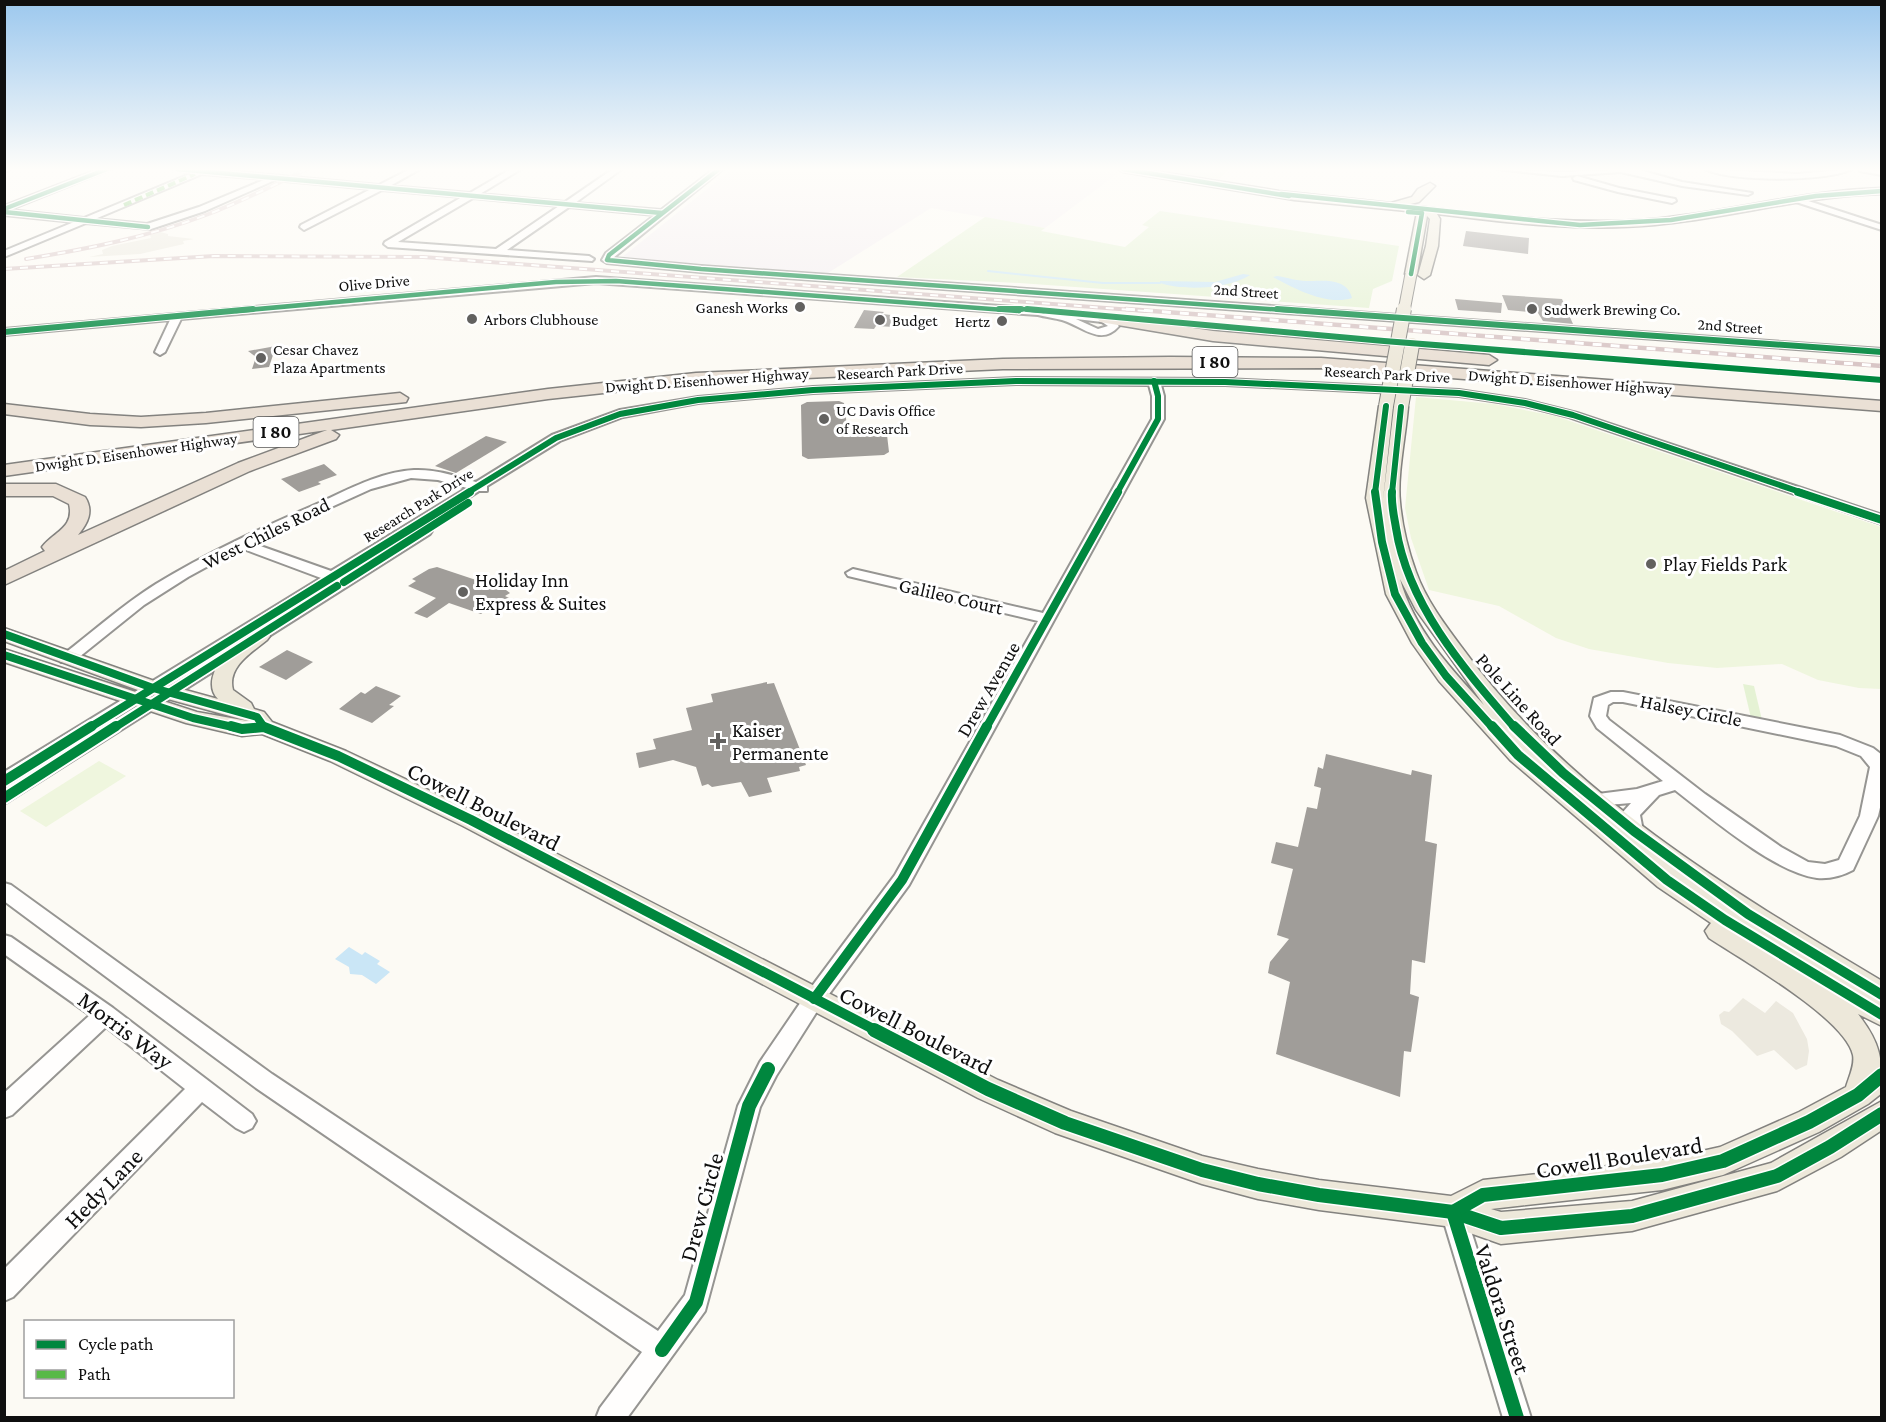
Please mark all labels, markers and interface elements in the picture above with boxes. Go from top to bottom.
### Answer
street label: Olive Drive [338,271,410,295]
street label: 2nd Street [1213,280,1280,302]
place label: Ganesh Works [696,299,788,316]
marker: Ganesh Works [793,300,807,314]
place label: Sudwerk Brewing Co. [1544,301,1680,319]
marker: Sudwerk Brewing Co. [1525,302,1539,316]
place label: Arbors Clubhouse [484,311,598,328]
marker: Arbors Clubhouse [465,312,479,326]
place label: Budget [892,312,938,330]
marker: Budget [873,313,887,327]
place label: Hertz [955,313,990,330]
marker: Hertz [995,314,1009,328]
street label: 2nd Street [1697,315,1764,337]
place label: Cesar Chavez Plaza Apartments [273,341,386,377]
road number: I 80 [1192,347,1238,377]
marker: Cesar Chavez Plaza Apartments [254,351,268,365]
street label: Research Park Drive [837,359,963,383]
street label: Research Park Drive [1324,362,1450,386]
street label: Dwight D. Eisenhower Highway [605,364,810,397]
street label: Dwight D. Eisenhower Highway [1468,366,1673,399]
place label: UC Davis Office of Research [836,402,935,437]
marker: UC Davis Office of Research [817,412,831,426]
road number: I 80 [254,417,298,447]
street label: Dwight D. Eisenhower Highway [34,429,239,476]
street label: Research Park Drive [360,464,476,546]
street label: West Chiles Road [199,493,333,573]
place label: Play Fields Park [1663,553,1788,576]
marker: Play Fields Park [1644,557,1658,571]
place label: Holiday Inn Express & Suites [475,569,606,615]
street label: Galileo Court [897,573,1006,619]
marker: Holiday Inn Express & Suites [456,585,470,599]
street label: Drew Avenue [952,637,1024,740]
street label: Pole Line Road [1472,648,1566,750]
street label: Halsey Circle [1638,689,1744,732]
place label: Kaiser Permanente [732,719,829,764]
marker: Kaiser Permanente [709,732,727,750]
street label: Cowell Boulevard [403,756,565,856]
street label: Cowell Boulevard [835,980,997,1080]
street label: Morris Way [73,985,180,1075]
street label: Cowell Boulevard [1534,1130,1705,1183]
street label: Hedy Lane [58,1142,148,1234]
street label: Drew Circle [673,1150,729,1264]
street label: Valdora Street [1469,1241,1537,1378]
legend [24,1320,234,1398]
text: Cycle path [78,1334,154,1354]
text: Path [78,1364,111,1384]

